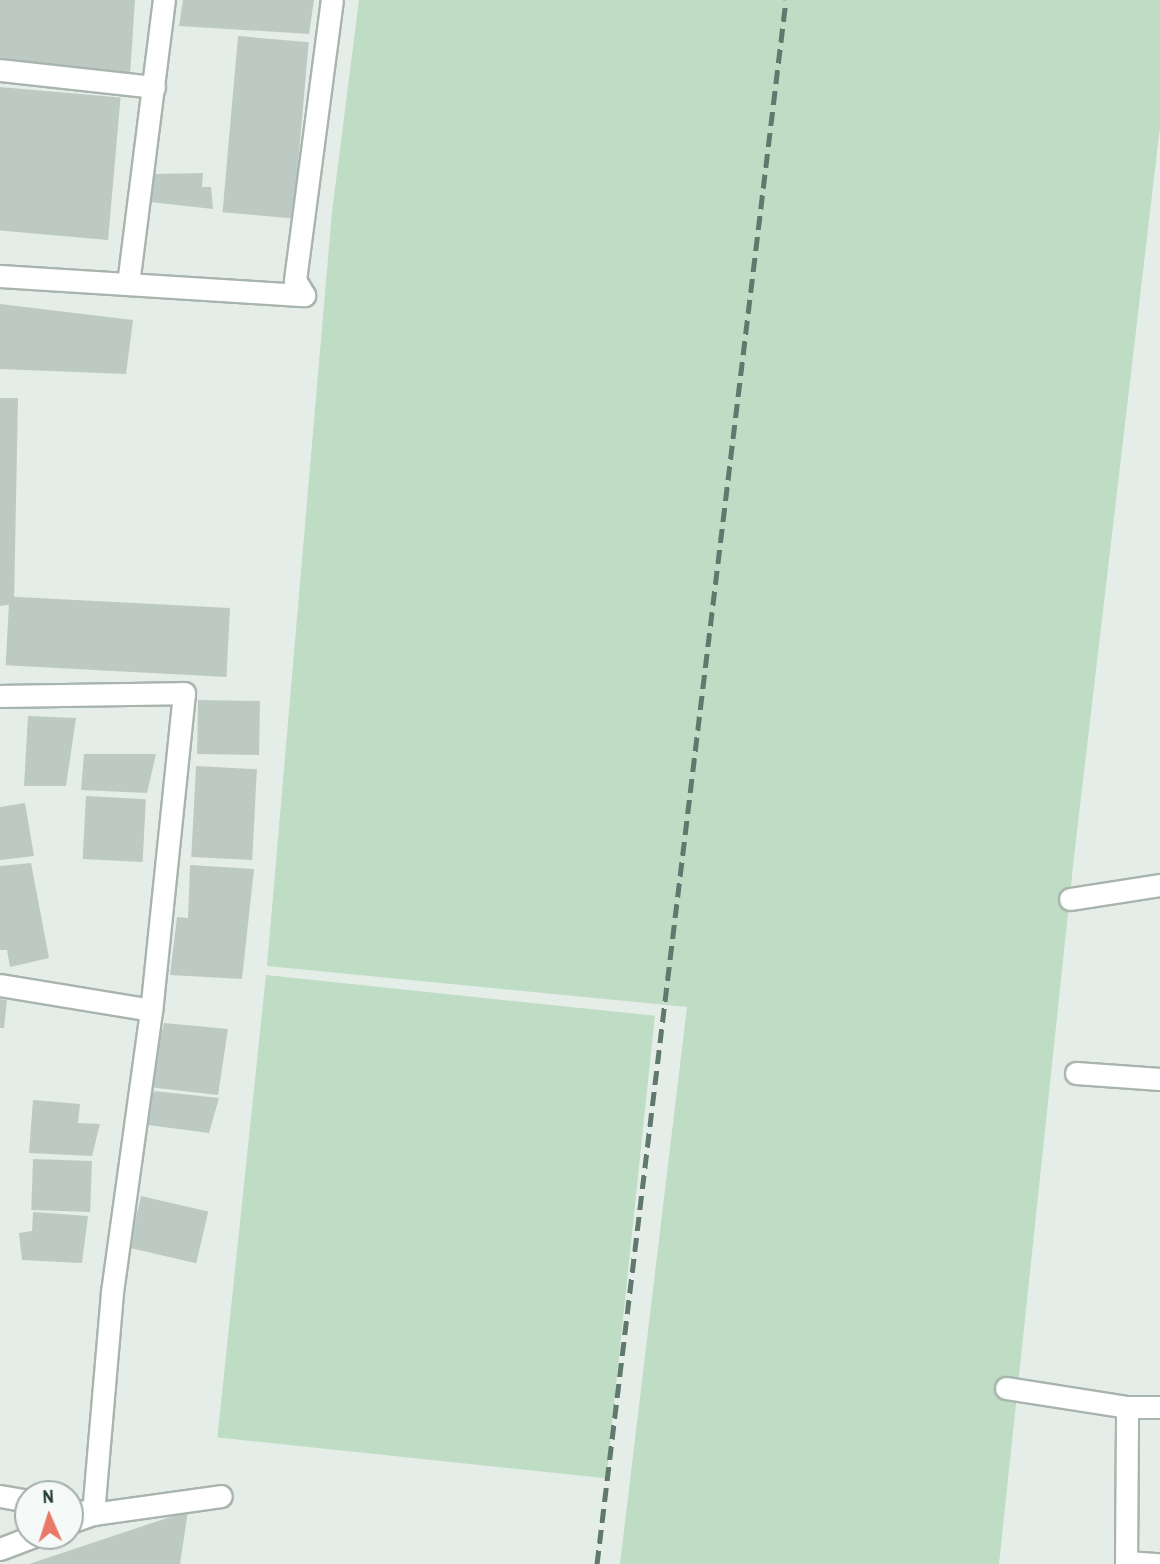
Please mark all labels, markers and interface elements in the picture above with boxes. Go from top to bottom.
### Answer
north arrow [14,1480,84,1550]
text: N [42,1483,54,1509]

